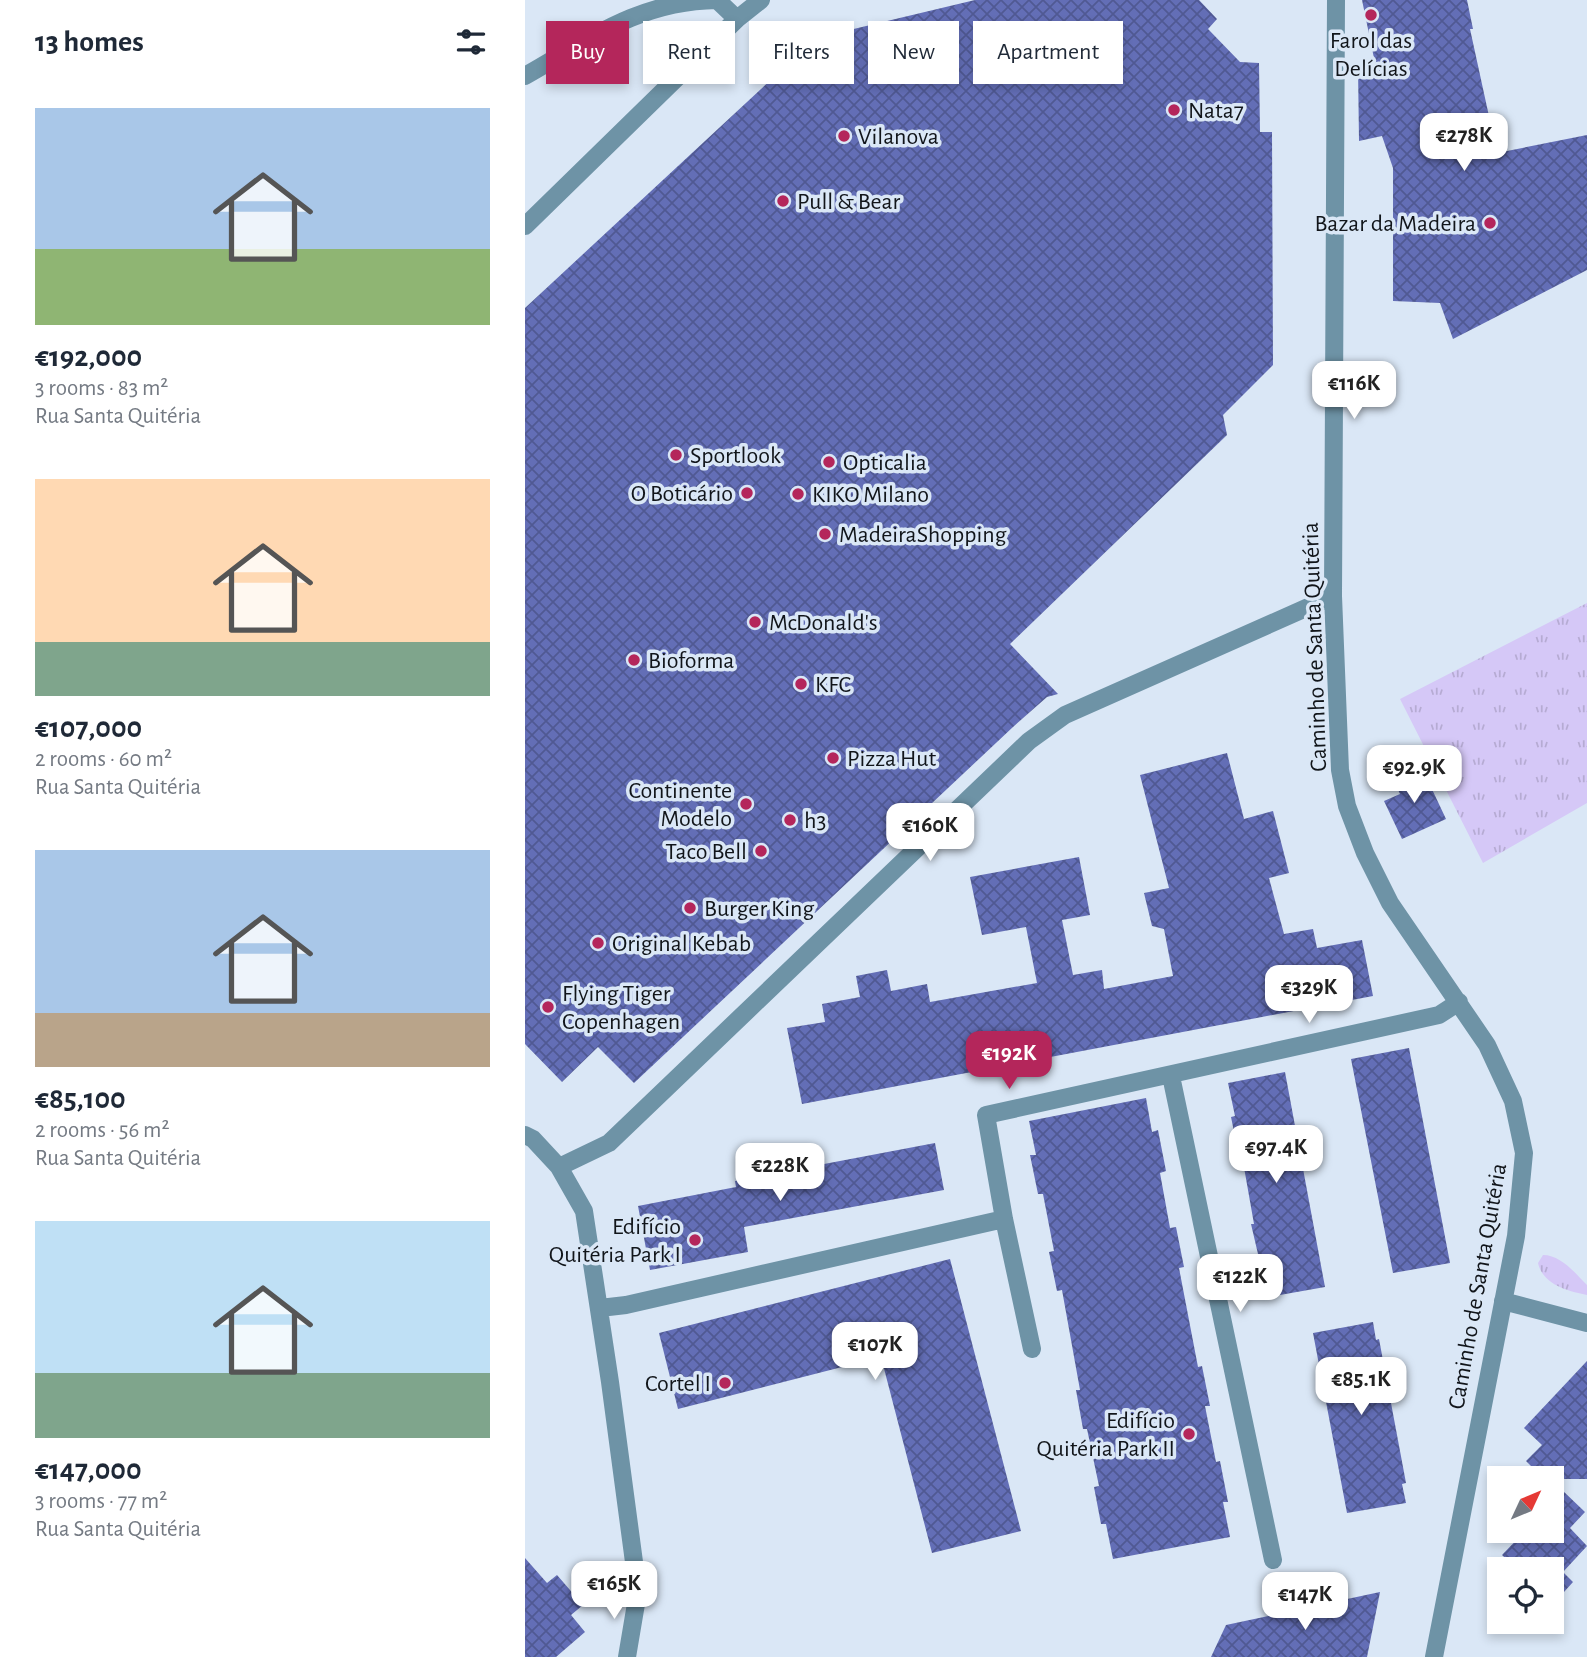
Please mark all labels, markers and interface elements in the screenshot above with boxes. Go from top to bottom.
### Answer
marker: Farol das Delícias [1363,7,1379,23]
chip: Buy [546,21,629,84]
chip: Rent [643,21,735,84]
chip: Filters [749,21,854,84]
chip: New [868,21,959,84]
chip: Apartment [973,21,1123,84]
icon: filters [452,23,490,61]
text: 13 homes [35,27,144,57]
place label: Farol das Delícias [1330,29,1412,81]
place label: Nata7 [1188,99,1244,123]
marker: Nata7 [1166,102,1182,118]
pin: €278K [1415,114,1513,173]
text: €278K [1436,124,1492,147]
place label: Vilanova [858,125,939,149]
marker: Vilanova [836,128,852,144]
icon: home [200,154,326,280]
place label: Pull & Bear [797,190,900,214]
marker: Pull & Bear [775,193,791,209]
place label: Bazar da Madeira [1314,212,1476,236]
marker: Bazar da Madeira [1482,215,1498,231]
text: €192,000 [35,342,142,372]
pin: €116K [1305,362,1403,421]
text: €116K [1328,372,1380,395]
text: 3 rooms · 83 m² [35,377,168,400]
text: Rua Santa Quitéria [35,405,201,428]
place label: Sportlook [690,444,781,468]
marker: Sportlook [668,447,684,463]
place label: Opticalia [843,451,927,475]
marker: Opticalia [821,454,837,470]
place label: O Boticário [631,482,733,506]
place label: KIKO Milano [812,483,929,507]
marker: O Boticário [739,485,755,501]
marker: KIKO Milano [790,486,806,502]
street label: Caminho de Santa Quitéria [1299,522,1331,772]
place label: MadeiraShopping [839,523,1007,547]
icon: home [200,525,326,651]
marker: MadeiraShopping [817,526,833,542]
place label: McDonald's [769,611,878,635]
marker: McDonald's [747,614,763,630]
place label: Bioforma [648,649,734,673]
marker: Bioforma [626,652,642,668]
place label: KFC [815,673,851,697]
marker: KFC [793,676,809,692]
text: €107,000 [35,713,142,743]
pin: €92.9K [1357,746,1471,805]
place label: Pizza Hut [847,747,937,771]
text: 2 rooms · 60 m² [35,748,172,771]
marker: Pizza Hut [825,750,841,766]
text: €92.9K [1383,756,1445,779]
text: Rua Santa Quitéria [35,776,201,799]
place label: Continente Modelo [628,779,732,831]
marker: Continente Modelo [738,796,754,812]
pin: €160K [881,804,979,863]
place label: h3 [804,809,826,833]
marker: h3 [782,812,798,828]
text: €160K [902,814,958,837]
place label: Taco Bell [665,840,747,864]
marker: Taco Bell [753,843,769,859]
icon: home [200,896,326,1022]
place label: Burger King [704,897,814,921]
marker: Burger King [682,900,698,916]
place label: Original Kebab [612,932,751,956]
marker: Original Kebab [590,935,606,951]
pin: €329K [1260,965,1358,1025]
text: €329K [1281,976,1337,999]
place label: Flying Tiger Copenhagen [562,982,680,1034]
marker: Flying Tiger Copenhagen [540,999,556,1015]
pin: €192K [960,1032,1058,1091]
text: €192K [982,1042,1036,1065]
text: €85,100 [35,1084,126,1114]
text: 2 rooms · 56 m² [35,1119,169,1142]
pin: €97.4K [1219,1126,1333,1185]
text: €97.4K [1245,1136,1307,1159]
pin: €228K [731,1144,829,1203]
text: Rua Santa Quitéria [35,1147,201,1170]
text: €228K [751,1154,809,1177]
street label: Caminho de Santa Quitéria [1444,1161,1511,1411]
place label: Edifício Quitéria Park I [549,1215,681,1267]
marker: Edifício Quitéria Park I [687,1232,703,1248]
pin: €122K [1191,1254,1289,1314]
text: €122K [1213,1265,1267,1288]
icon: home [200,1267,326,1393]
pin: €107K [826,1322,924,1382]
text: €107K [848,1333,902,1356]
pin: €85.1K [1304,1358,1418,1417]
text: €85.1K [1332,1368,1391,1391]
place label: Cortel I [645,1372,711,1396]
marker: Cortel I [717,1375,733,1391]
place label: Edifício Quitéria Park II [1036,1409,1175,1461]
marker: Edifício Quitéria Park II [1181,1426,1197,1442]
text: €147,000 [35,1455,142,1485]
north arrow [1487,1466,1565,1544]
map controls [1487,1466,1564,1634]
text: 3 rooms · 77 m² [35,1490,167,1513]
text: Rua Santa Quitéria [35,1518,201,1541]
button: locate [1487,1557,1564,1634]
pin: €165K [565,1562,663,1621]
text: €165K [587,1572,641,1595]
pin: €147K [1256,1572,1354,1632]
text: €147K [1278,1583,1332,1606]

